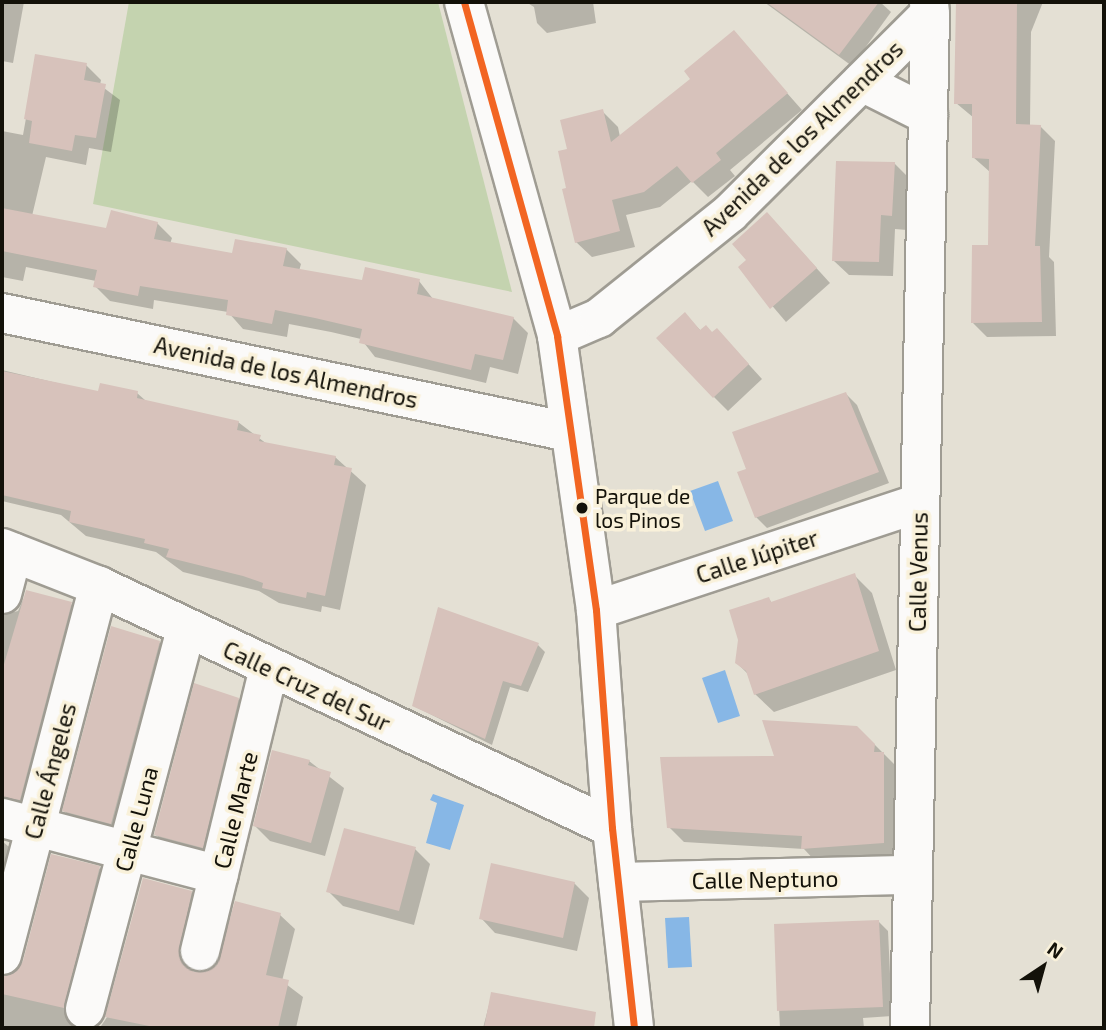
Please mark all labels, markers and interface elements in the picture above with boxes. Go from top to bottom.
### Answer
street label: Avenida de los Almendros [695,34,909,242]
street label: Avenida de los Almendros [151,330,421,414]
place label: Parque de los Pinos [595,483,690,533]
marker: Parque de los Pinos [575,501,589,515]
street label: Calle Venus [903,512,933,632]
street label: Calle Júpiter [692,523,822,589]
street label: Calle Cruz del Sur [219,635,395,737]
street label: Calle Ángeles [18,700,82,842]
street label: Calle Marte [207,748,263,872]
street label: Calle Luna [109,763,163,875]
street label: Calle Neptuno [691,864,839,894]
north arrow [1008,932,1078,1002]
text: N [1043,936,1068,963]

